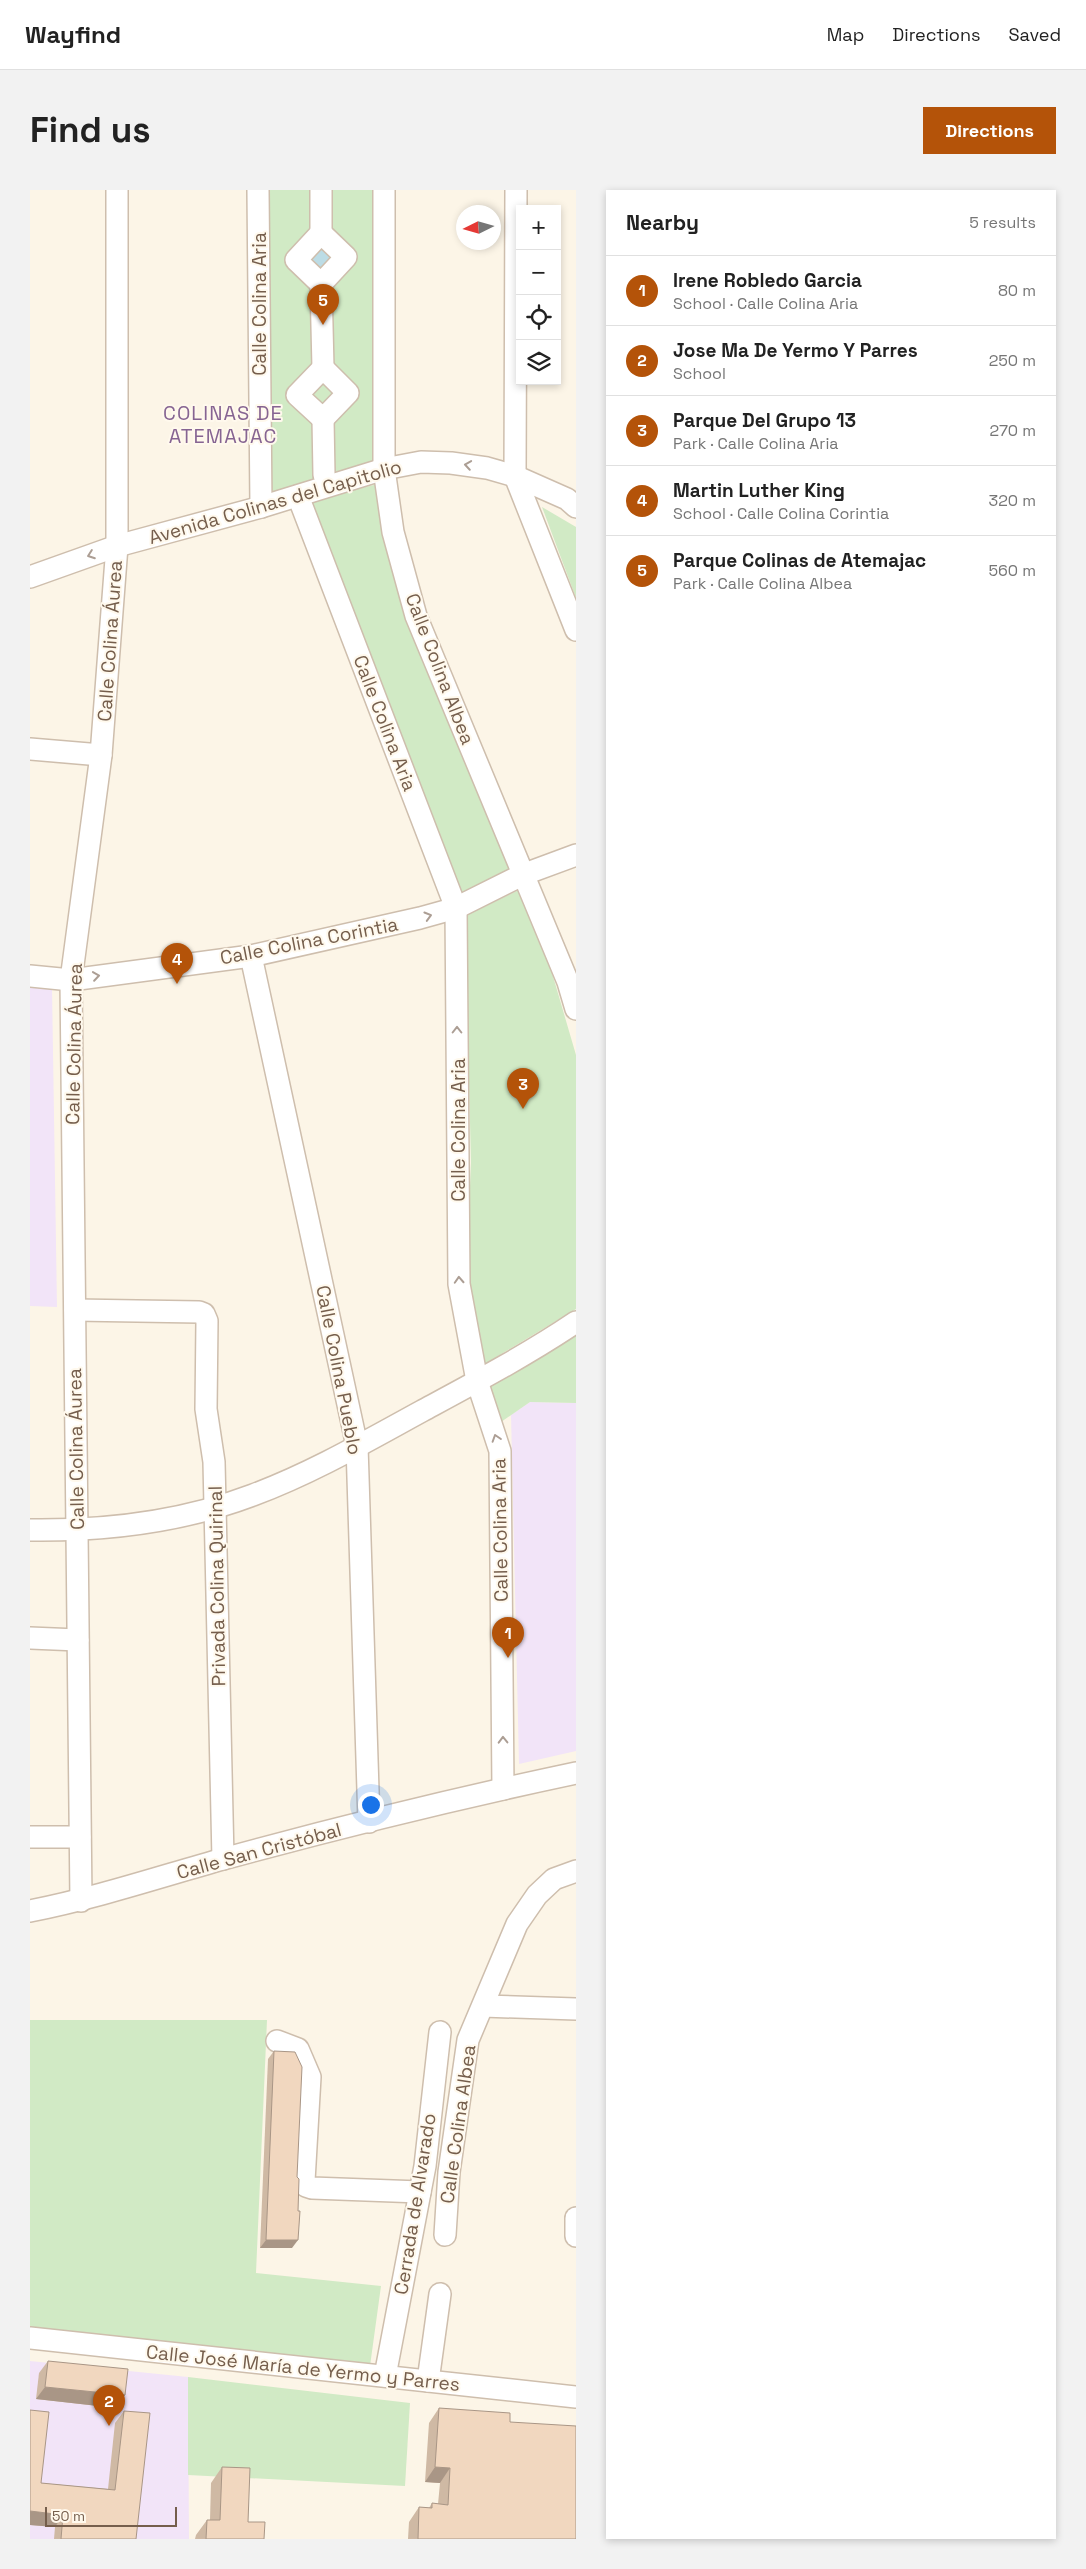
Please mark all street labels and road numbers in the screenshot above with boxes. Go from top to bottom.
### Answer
street label: Calle Colina Aria [247,232,272,376]
street label: Avenida Colinas del Capitolio [146,454,404,550]
street label: Calle Colina Áurea [92,559,128,722]
street label: Calle Colina Albea [400,590,480,748]
street label: Calle Colina Aria [348,651,422,795]
street label: Calle Colina Corintia [218,911,400,971]
street label: Calle Colina Áurea [60,963,88,1125]
street label: Calle Colina Aria [446,1058,471,1202]
street label: Calle Colina Pueblo [310,1283,368,1457]
street label: Calle Colina Áurea [62,1368,90,1530]
street label: Calle Colina Aria [486,1458,514,1602]
street label: Privada Colina Quirinal [203,1485,231,1687]
street label: Calle San Cristóbal [174,1817,344,1885]
street label: Calle Colina Albea [434,2043,482,2205]
street label: Cerrada de Alvarado [388,2112,442,2296]
street label: Calle José María de Yermo y Parres [145,2339,461,2397]

